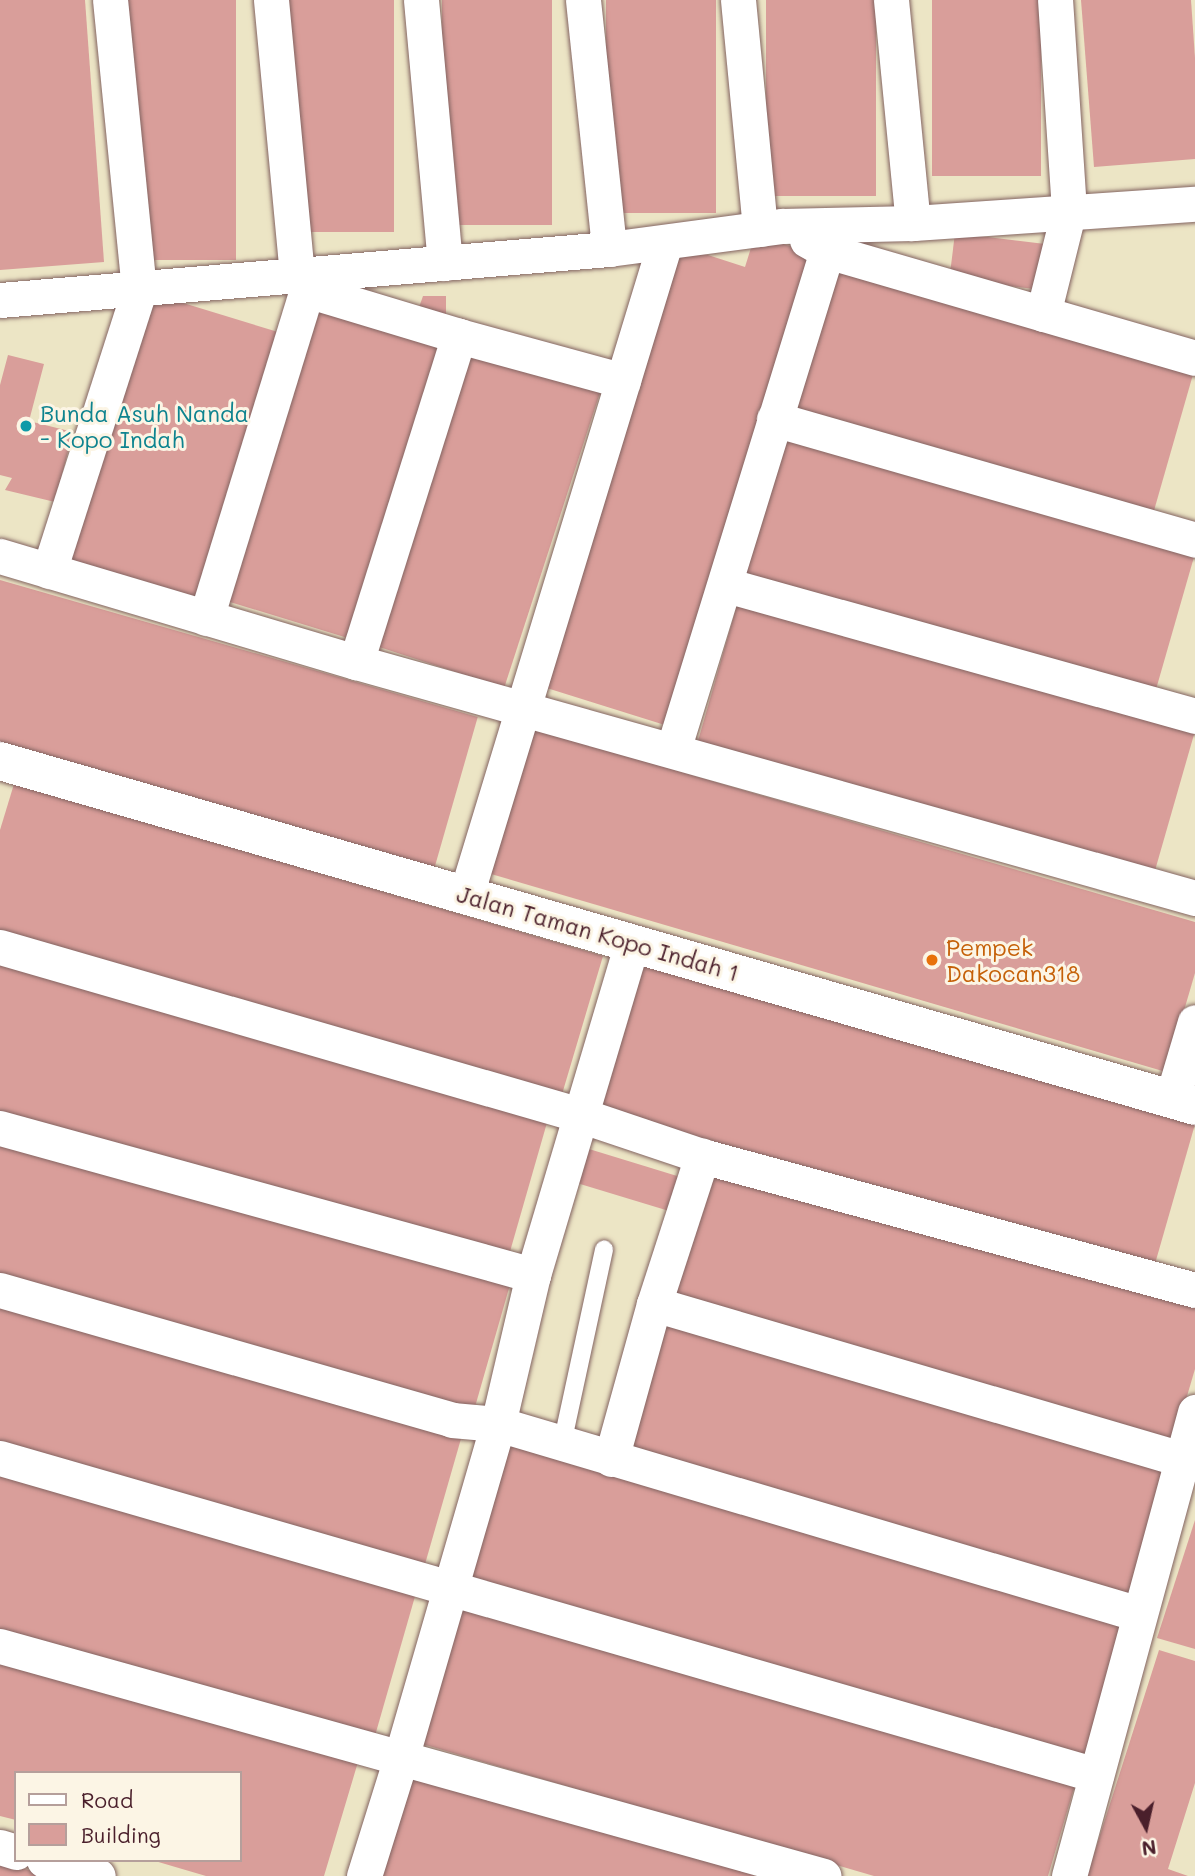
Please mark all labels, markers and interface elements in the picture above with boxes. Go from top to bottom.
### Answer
place label: Bunda Asuh Nanda - Kopo Indah [40,399,249,453]
marker: Bunda Asuh Nanda - Kopo Indah [18,418,34,434]
street label: Jalan Taman Kopo Indah 1 [454,879,742,987]
place label: Pempek Dakocan318 [946,933,1080,987]
marker: Pempek Dakocan318 [924,952,940,968]
legend [14,1771,242,1862]
text: Road [81,1786,133,1813]
north arrow [1111,1792,1181,1862]
text: Building [81,1821,161,1848]
text: N [1140,1835,1158,1862]

